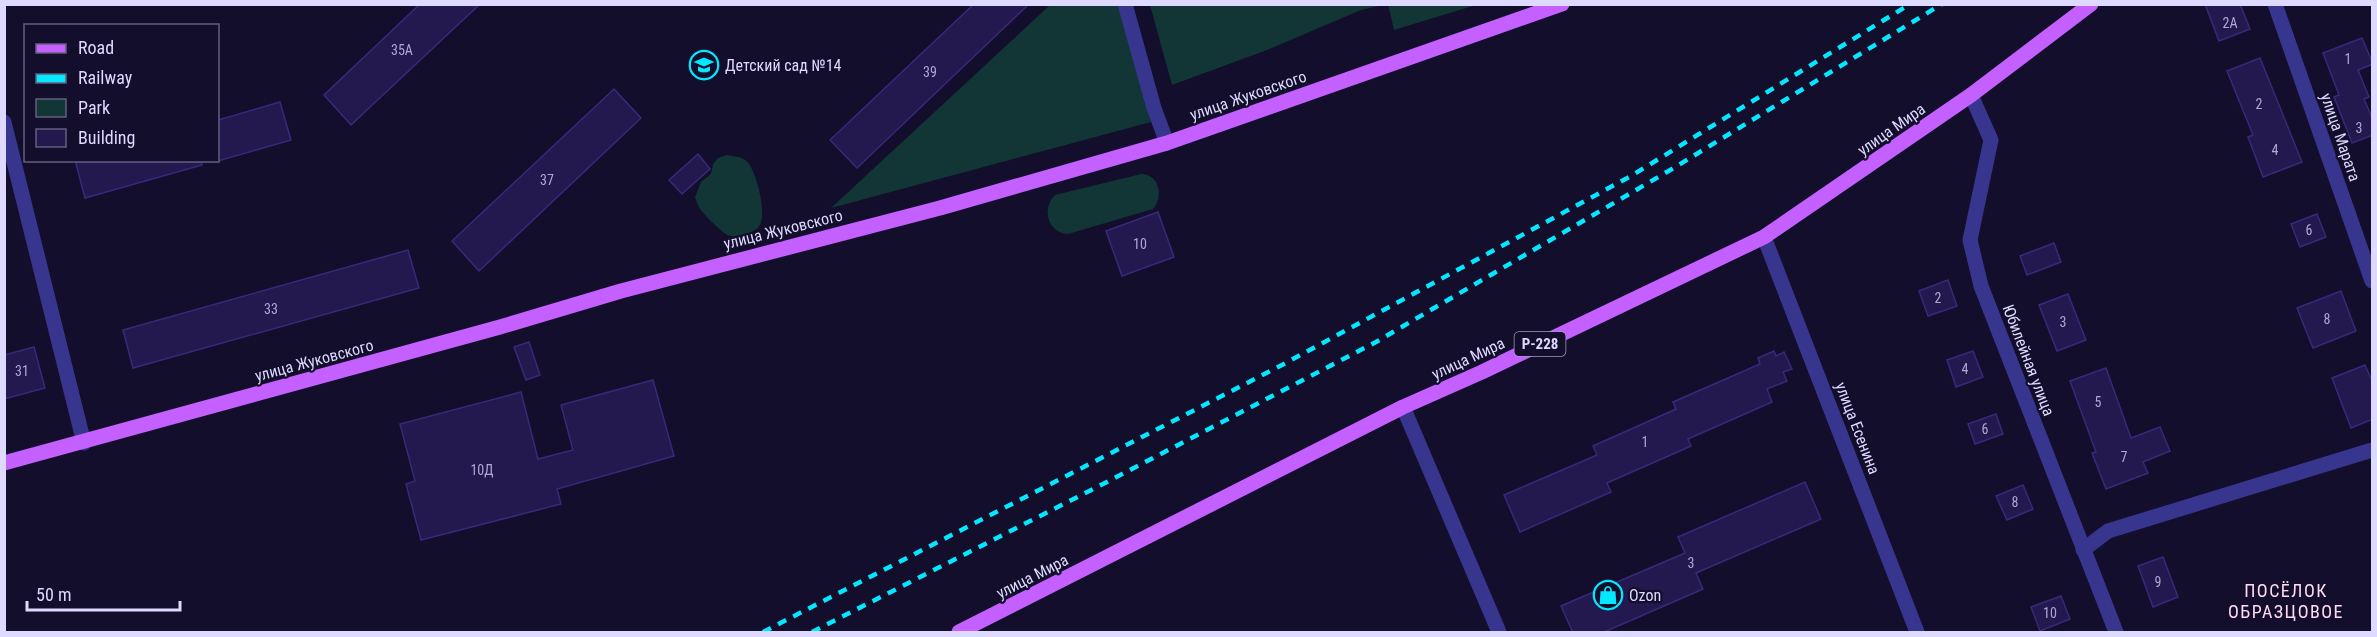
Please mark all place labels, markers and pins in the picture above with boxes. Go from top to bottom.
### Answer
school or university icon: Детский сад №14 [688,49,720,81]
place label: Детский сад №14 [725,56,842,75]
shop icon: Ozon [1592,579,1624,611]
place label: Ozon [1629,586,1661,605]

